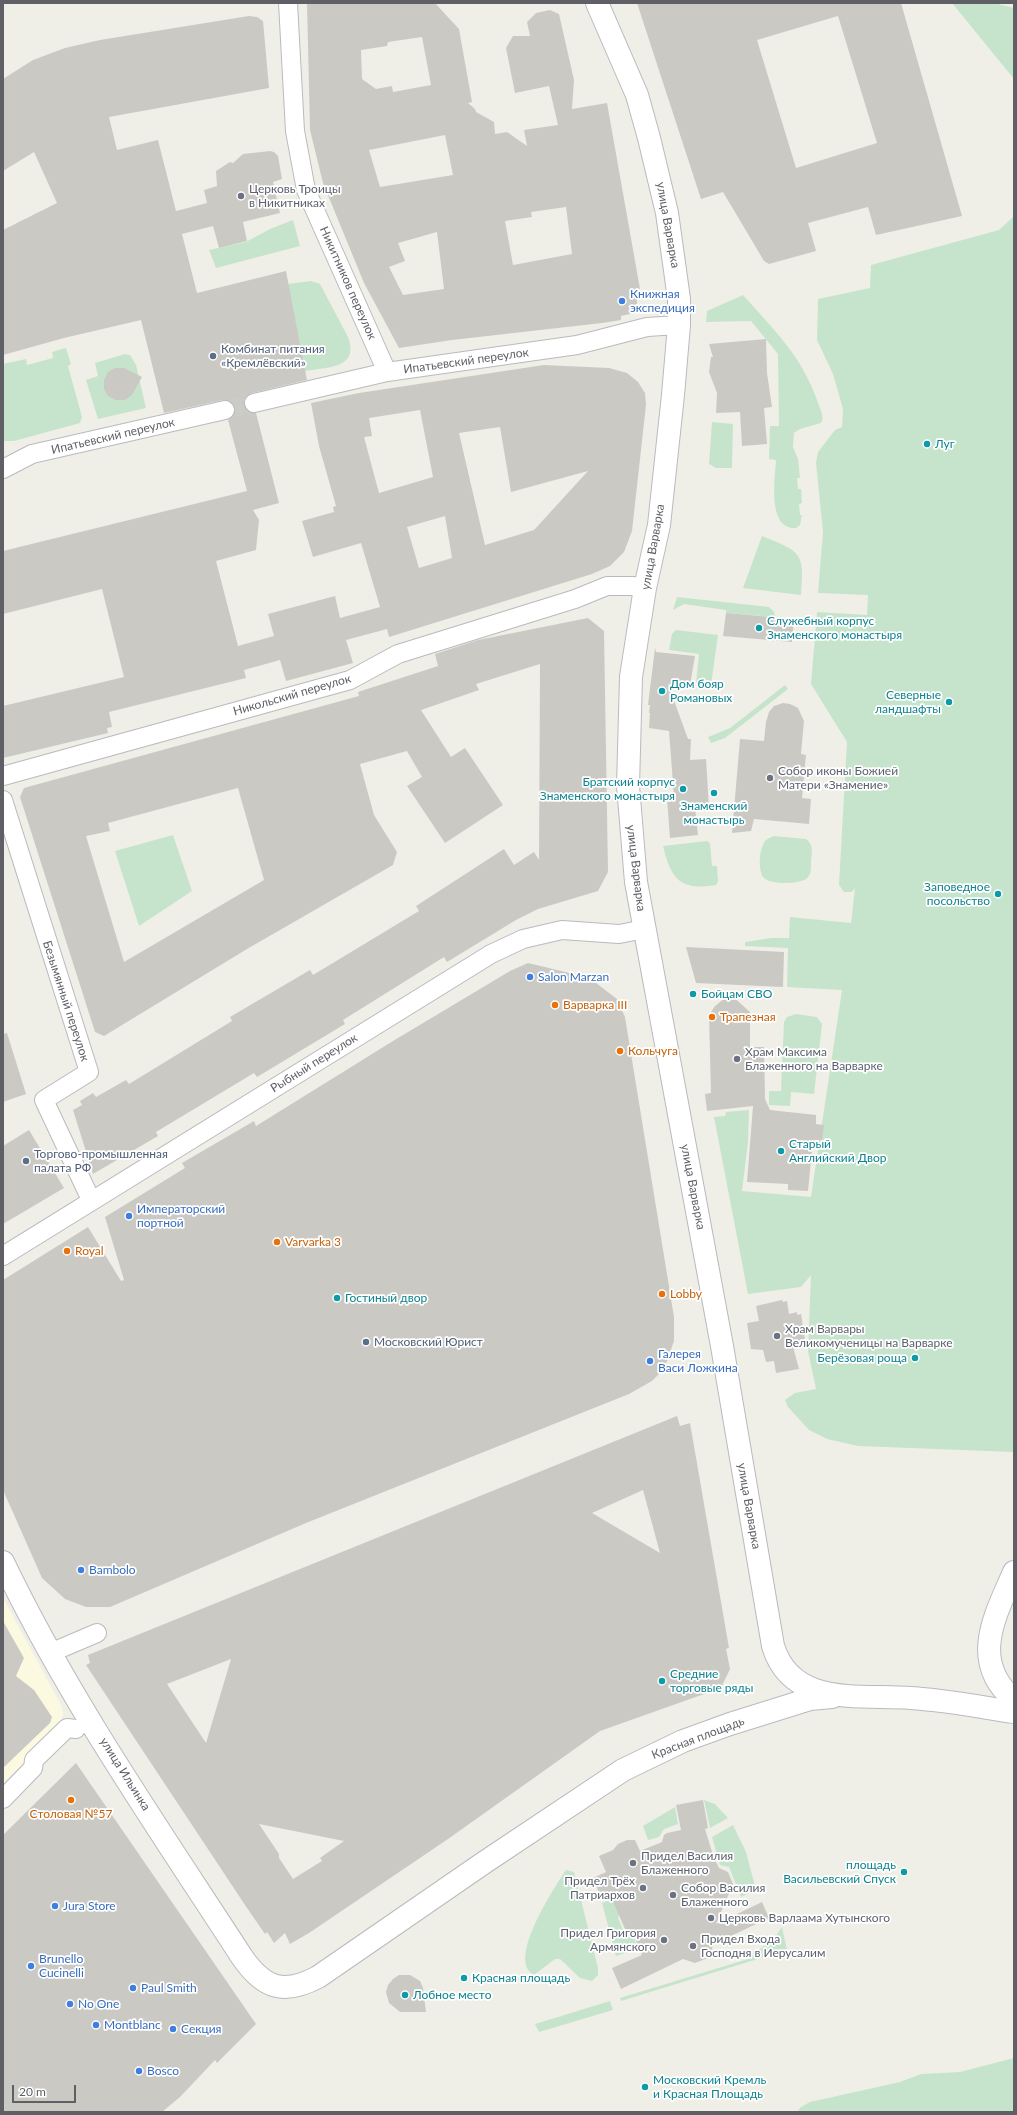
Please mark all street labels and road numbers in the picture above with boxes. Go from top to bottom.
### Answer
street label: улица Варварка [653,181,683,269]
street label: Никитников переулок [317,224,379,342]
street label: Ипатьевский переулок [402,345,530,377]
street label: Ипатьевский переулок [50,415,176,457]
street label: улица Варварка [638,503,668,591]
street label: Никольский переулок [231,671,353,719]
street label: улица Варварка [624,824,648,912]
street label: Безымянный переулок [40,939,92,1063]
street label: Рыбный переулок [268,1030,360,1096]
street label: улица Варварка [678,1143,708,1231]
street label: улица Варварка [734,1462,764,1550]
street label: Красная площадь [650,1714,746,1762]
street label: улица Ильинка [97,1735,153,1813]

